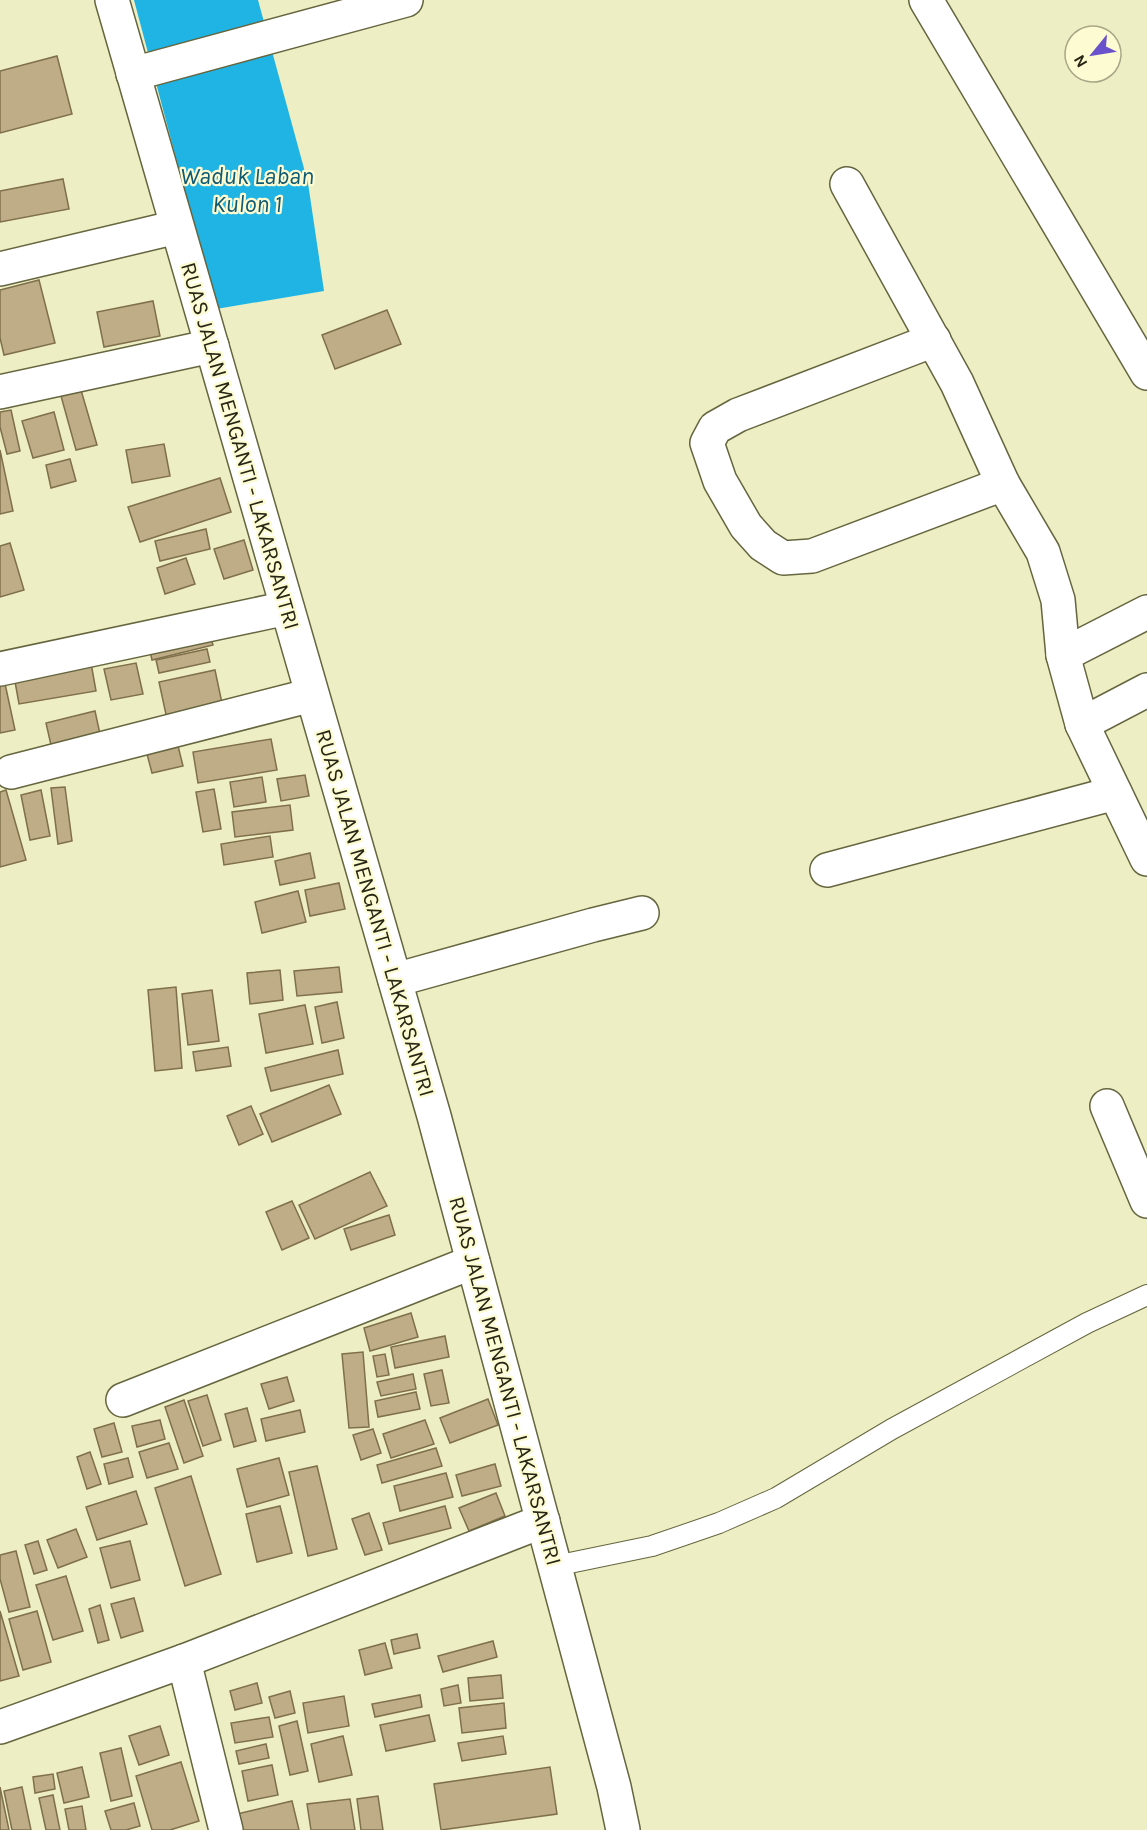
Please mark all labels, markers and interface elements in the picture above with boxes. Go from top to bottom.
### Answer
north arrow [1063,24,1123,84]
text: N [1069,52,1092,71]
water label: Waduk Laban Kulon 1 [180,162,314,218]
street label: RUAS JALAN MENGANTI - LAKARSANTRI [175,259,305,633]
street label: RUAS JALAN MENGANTI - LAKARSANTRI [310,726,440,1100]
street label: RUAS JALAN MENGANTI - LAKARSANTRI [443,1194,567,1568]

